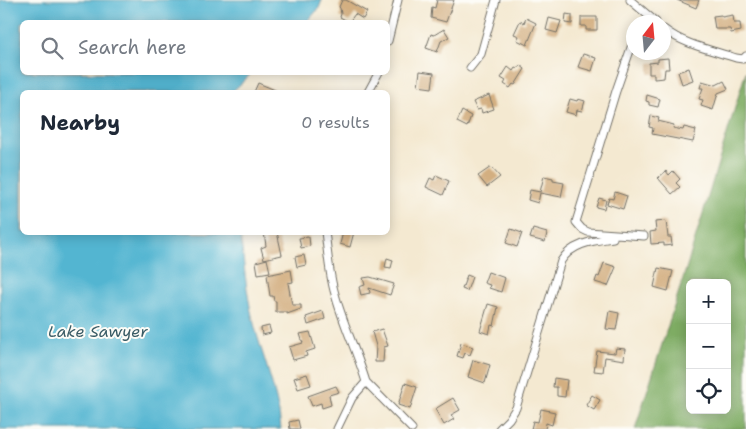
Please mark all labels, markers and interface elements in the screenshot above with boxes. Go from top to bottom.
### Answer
north arrow [626,15,671,60]
search box [20,20,390,75]
icon: search [38,34,66,62]
text: Search here [78,35,187,60]
text: Nearby [40,109,120,137]
text: 0 results [301,112,370,133]
map controls [686,279,731,414]
button: + [686,279,731,324]
water label: Lake Sawyer [48,321,148,342]
button: − [686,324,731,369]
button: locate [686,369,731,414]

